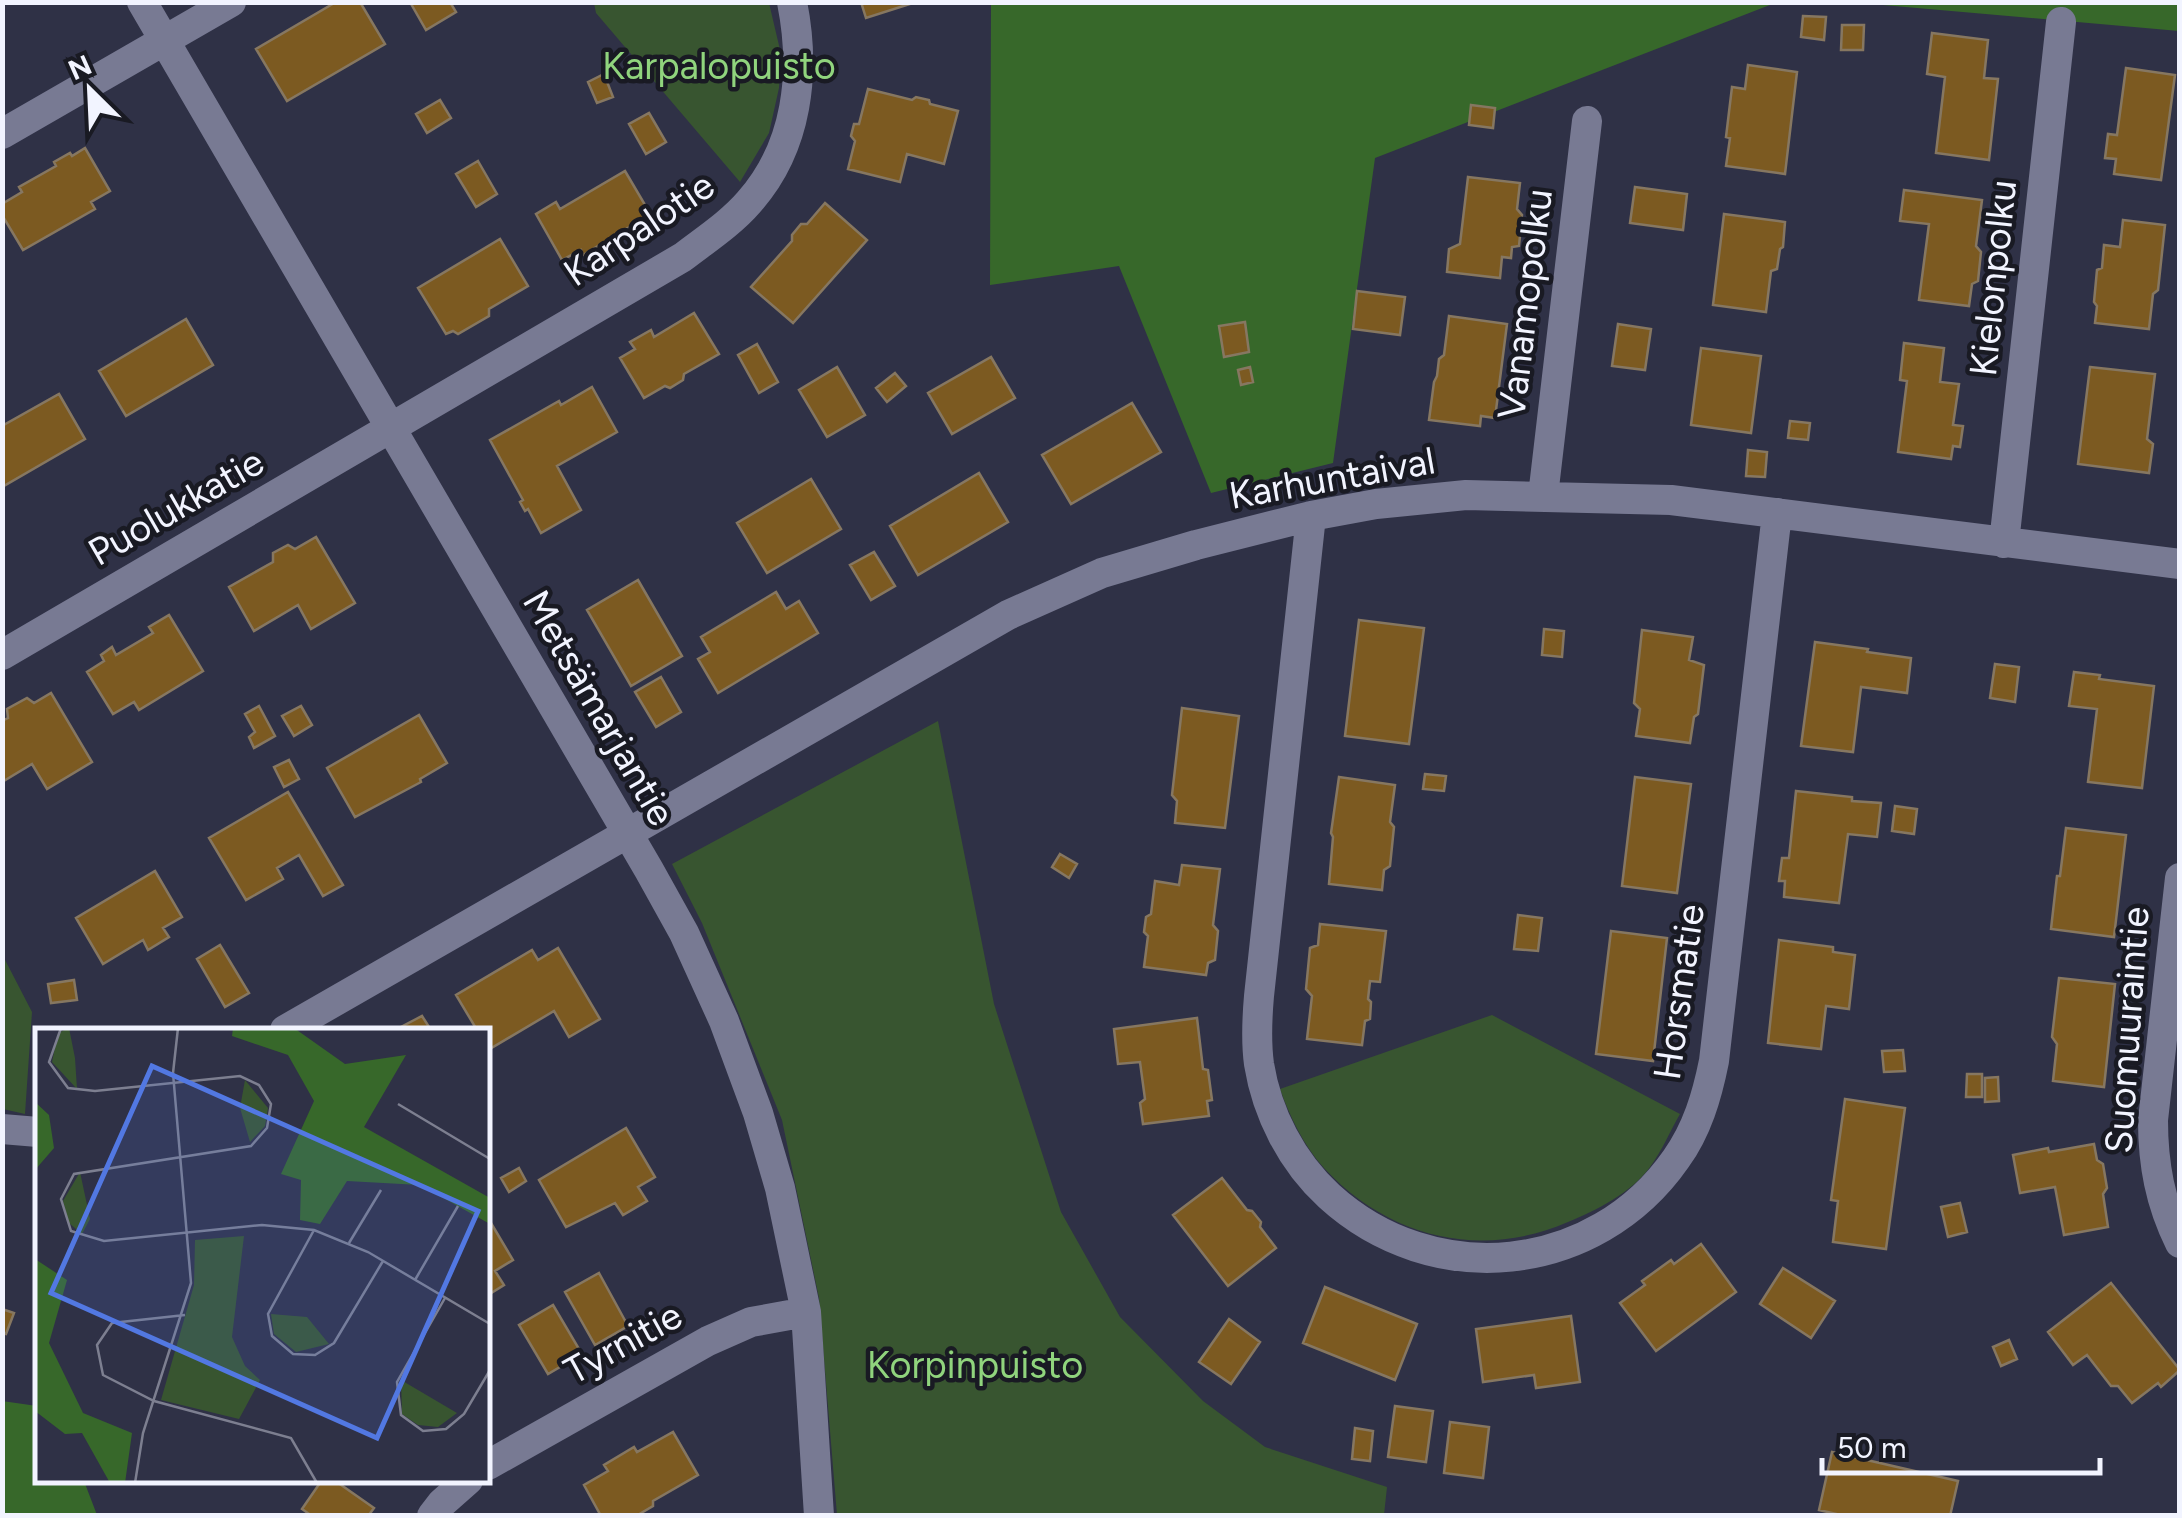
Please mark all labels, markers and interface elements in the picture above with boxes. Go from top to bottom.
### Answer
north arrow [40,40,140,140]
park label: Karpalopuisto [602,43,836,89]
text: N [63,47,97,87]
street label: Karpalotie [555,162,723,296]
street label: Kielonpolku [1960,178,2026,378]
street label: Vanamopolku [1488,186,1562,422]
street label: Karhuntaival [1225,437,1439,519]
street label: Puolukkatie [80,438,272,576]
street label: Metsämarjantie [513,582,685,834]
street label: Horsmatie [1644,901,1714,1083]
street label: Suomuuraintie [2095,905,2159,1155]
inset map [35,1028,490,1483]
street label: Tyrnitie [556,1292,690,1394]
park label: Korpinpuisto [867,1342,1083,1388]
scale bar [1822,1413,2100,1475]
text: 50 m [1837,1429,1906,1466]

